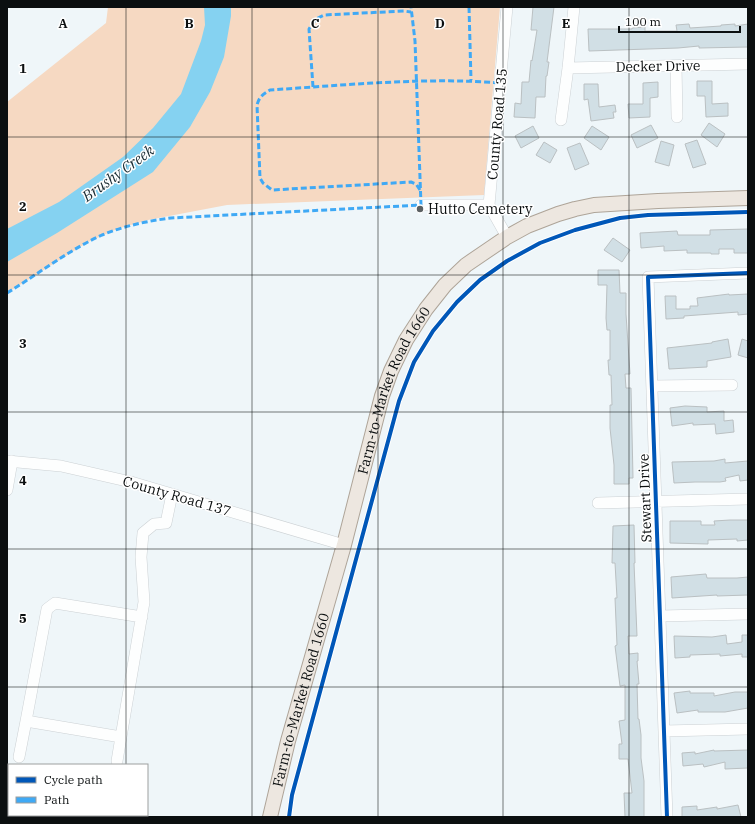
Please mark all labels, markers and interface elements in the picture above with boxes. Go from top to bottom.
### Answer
scale bar [619,8,740,34]
text: 100 m [625,14,661,29]
text: A [58,15,68,32]
text: B [184,15,194,32]
text: C [311,15,320,32]
text: D [435,15,445,32]
text: E [562,15,570,32]
street label: Decker Drive [615,56,701,76]
text: 1 [19,60,27,77]
street label: County Road 135 [483,67,511,181]
water label: Brushy Creek [77,140,158,206]
text: 2 [19,198,27,215]
place label: Hutto Cemetery [428,200,533,218]
marker: Hutto Cemetery [415,204,425,214]
street label: Farm-to-Market Road 1660 [353,303,434,476]
text: 3 [19,335,27,352]
street label: Stewart Drive [634,453,656,543]
text: 4 [19,472,27,489]
street label: County Road 137 [121,472,233,520]
text: 5 [19,610,27,627]
street label: Farm-to-Market Road 1660 [268,611,333,789]
legend [8,764,148,816]
text: Cycle path [44,772,103,787]
text: Path [44,792,70,807]

